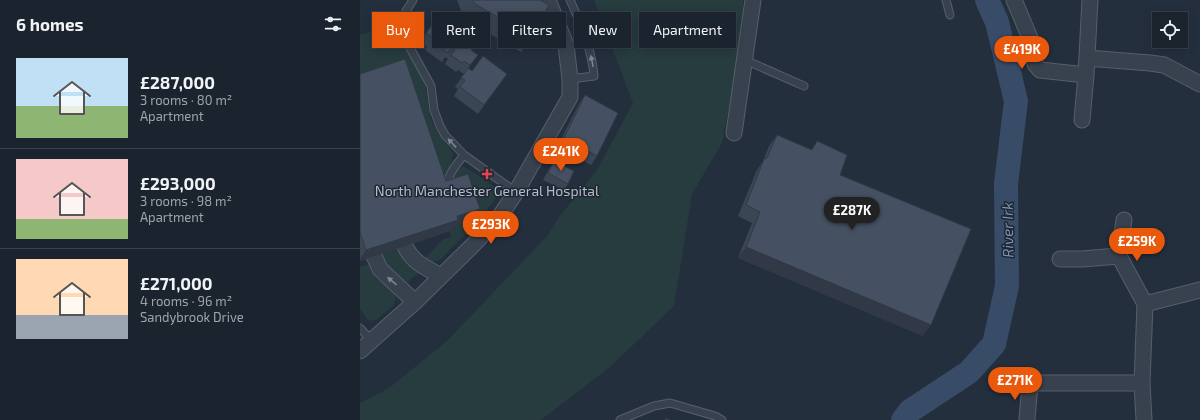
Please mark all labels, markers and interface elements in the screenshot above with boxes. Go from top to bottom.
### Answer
chip: Buy [372,12,424,48]
chip: Rent [432,12,490,48]
chip: Filters [498,12,566,48]
chip: New [574,12,631,48]
chip: Apartment [639,12,736,48]
map controls [1152,12,1188,48]
button: locate [1152,12,1188,48]
icon: filters [322,13,344,35]
text: 6 homes [16,14,84,34]
pin: £419K [994,36,1050,70]
text: £419K [1003,41,1041,57]
one-way arrow [589,55,595,68]
text: £287,000 [140,72,215,92]
icon: home [48,74,96,122]
text: 3 rooms · 80 m² [140,92,232,108]
text: Apartment [140,108,204,124]
one-way arrow [447,137,456,148]
pin: £241K [533,138,589,172]
text: £241K [542,143,580,159]
marker: North Manchester General Hospital [481,168,493,180]
text: £293,000 [140,173,216,193]
icon: home [48,175,96,223]
place label: North Manchester General Hospital [375,182,600,199]
text: 3 rooms · 98 m² [140,193,232,209]
pin: £287K [824,197,880,231]
text: £287K [833,202,871,218]
water label: River Irk [998,202,1016,258]
text: Apartment [140,209,204,225]
pin: £293K [463,211,519,245]
text: £293K [472,216,510,232]
pin: £259K [1109,228,1165,262]
text: £259K [1118,233,1156,249]
text: £271,000 [140,273,212,293]
icon: home [48,275,96,323]
one-way arrow [387,276,398,285]
text: 4 rooms · 96 m² [140,293,232,309]
text: Sandybrook Drive [140,309,244,325]
pin: £271K [987,367,1043,401]
text: £271K [997,372,1033,388]

